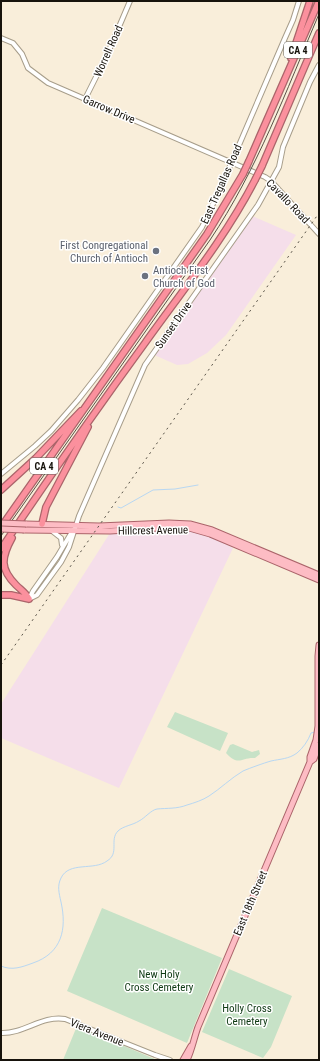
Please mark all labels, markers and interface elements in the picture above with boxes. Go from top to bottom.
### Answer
street label: Worrell Road [91,23,126,79]
road number: CA 4 [284,42,312,58]
street label: Garrow Drive [81,93,137,126]
street label: East Tregallas Road [198,142,245,226]
street label: Cavallo Road [263,177,312,226]
place label: First Congregational Church of Antioch [60,239,148,265]
marker: First Congregational Church of Antioch [151,246,161,256]
place label: Antioch First Church of God [153,264,215,290]
marker: Antioch First Church of God [140,271,150,281]
street label: Sunset Drive [153,299,194,351]
road number: CA 4 [30,458,58,474]
street label: Hillcrest Avenue [118,523,188,538]
street label: East 18th Street [231,869,270,938]
park label: New Holy Cross Cemetery [125,968,194,994]
park label: Holly Cross Cemetery [222,1002,272,1028]
street label: Viera Avenue [68,1016,125,1049]

